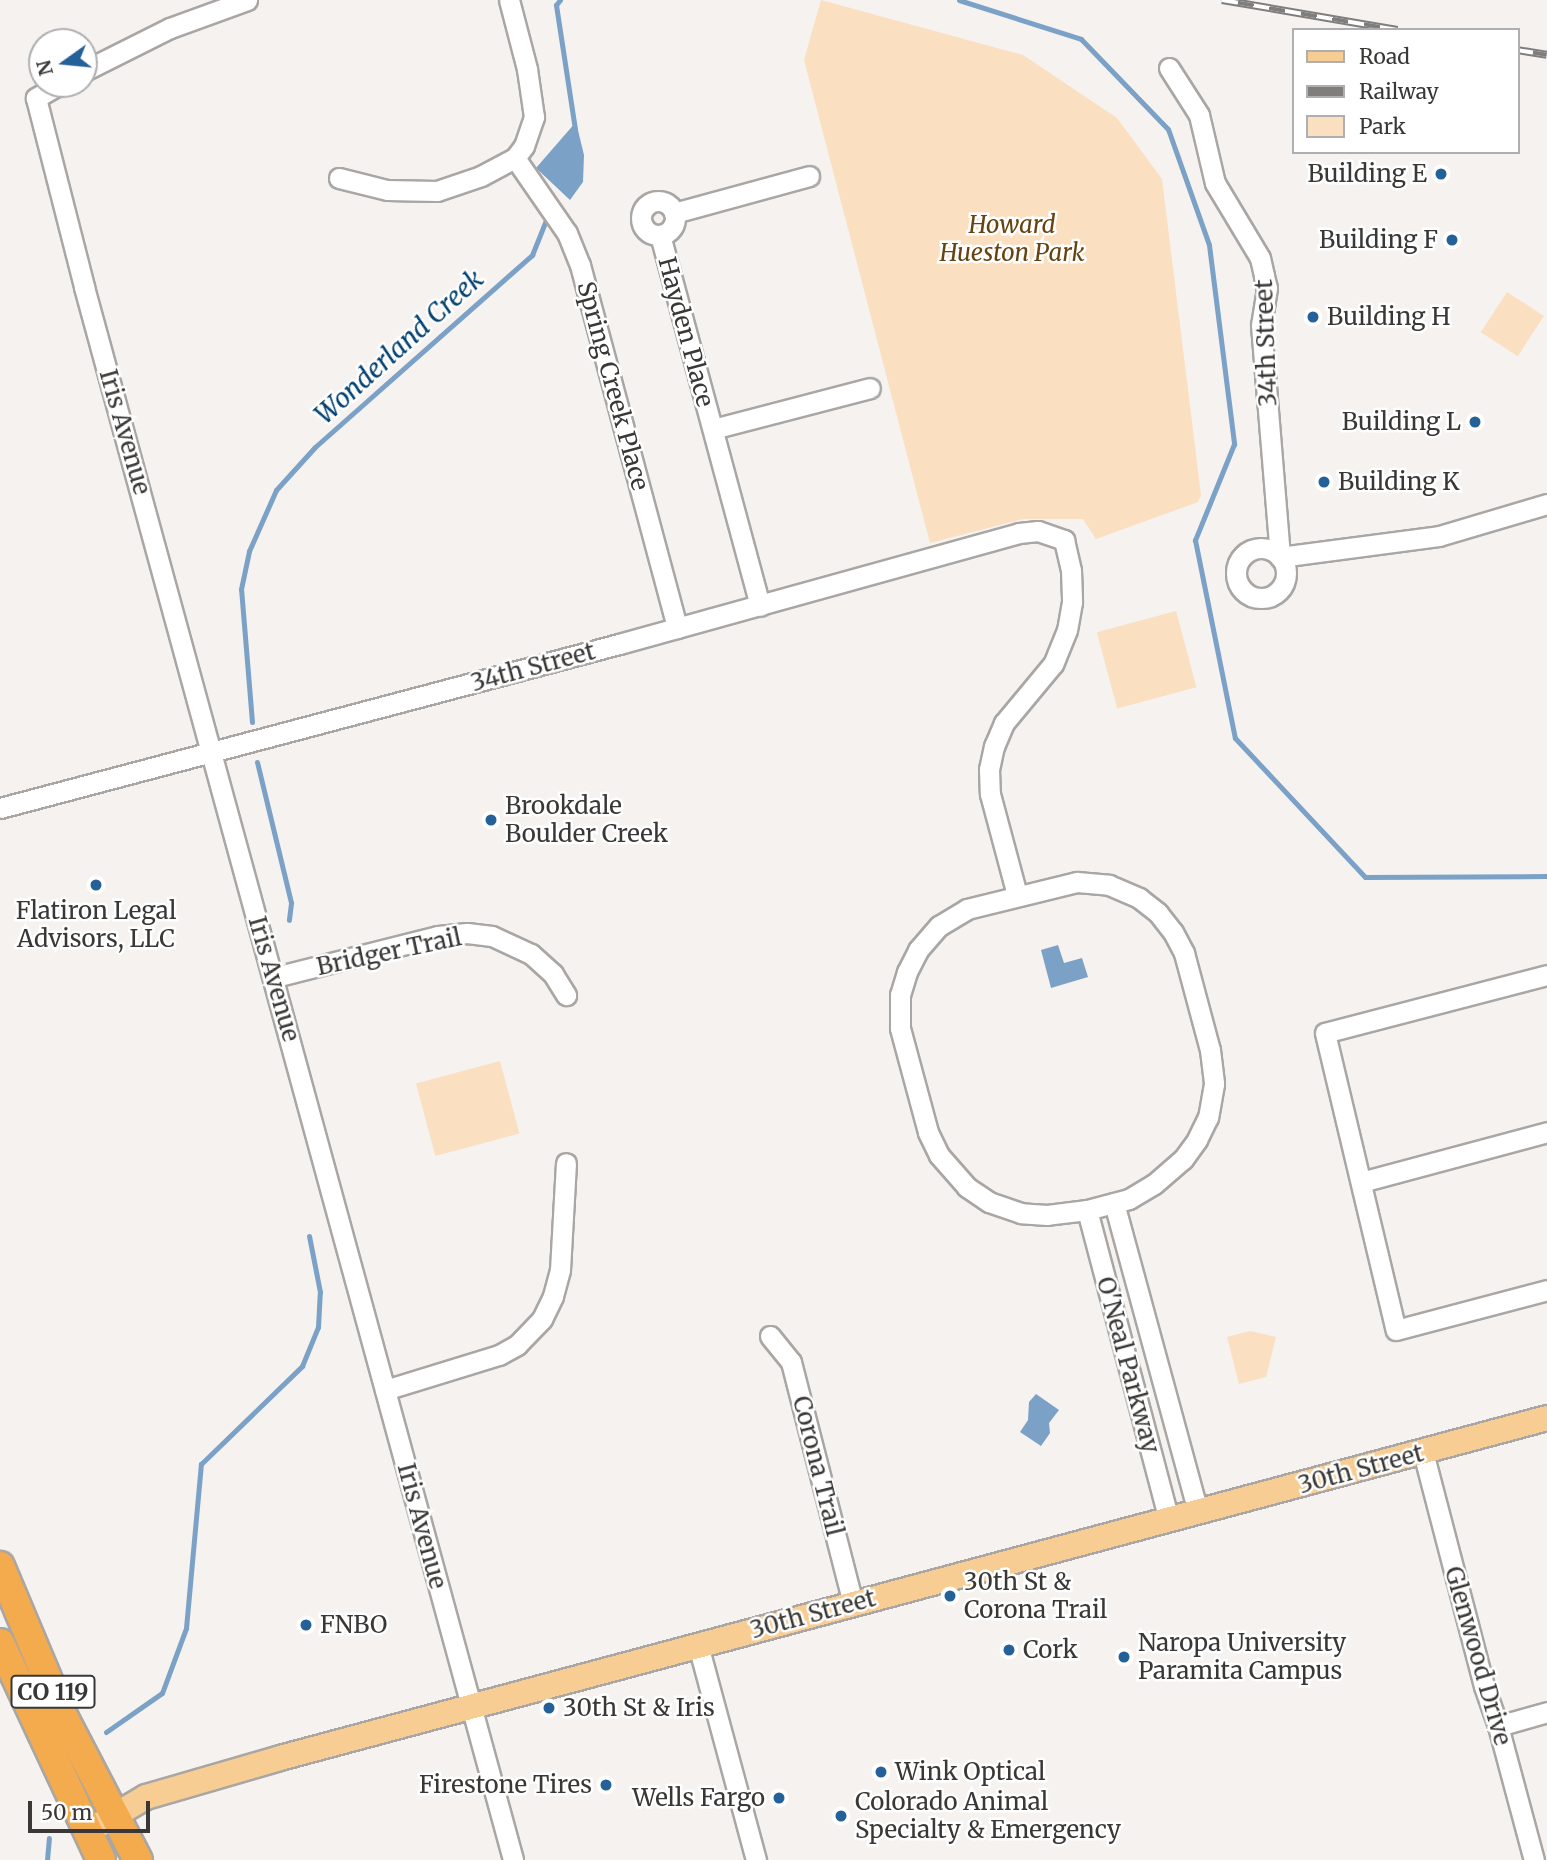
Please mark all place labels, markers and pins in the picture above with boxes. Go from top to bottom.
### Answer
place label: Building E [1308,160,1427,188]
marker: Building E [1433,166,1449,182]
place label: Building F [1319,226,1438,254]
marker: Building F [1444,232,1460,248]
place label: Building H [1327,303,1451,331]
marker: Building H [1305,309,1321,325]
place label: Building L [1342,408,1461,436]
marker: Building L [1467,414,1483,430]
place label: Building K [1338,468,1460,496]
marker: Building K [1316,474,1332,490]
place label: Brookdale Boulder Creek [505,792,668,848]
marker: Brookdale Boulder Creek [483,812,499,828]
marker: Flatiron Legal Advisors, LLC [88,877,104,893]
place label: Flatiron Legal Advisors, LLC [16,897,176,953]
place label: 30th St & Corona Trail [964,1568,1107,1624]
marker: 30th St & Corona Trail [942,1588,958,1604]
place label: FNBO [320,1611,387,1639]
marker: FNBO [298,1617,314,1633]
place label: Naropa University Paramita Campus [1138,1629,1346,1685]
place label: Cork [1023,1636,1078,1664]
marker: Cork [1001,1642,1017,1658]
marker: Naropa University Paramita Campus [1116,1649,1132,1665]
place label: 30th St & Iris [563,1694,715,1722]
marker: 30th St & Iris [541,1700,557,1716]
place label: Wink Optical [895,1758,1046,1786]
marker: Wink Optical [873,1764,889,1780]
place label: Firestone Tires [419,1771,592,1799]
marker: Firestone Tires [598,1777,614,1793]
place label: Wells Fargo [632,1784,765,1812]
place label: Colorado Animal Specialty & Emergency [855,1788,1121,1844]
marker: Wells Fargo [771,1790,787,1806]
marker: Colorado Animal Specialty & Emergency [833,1808,849,1824]

